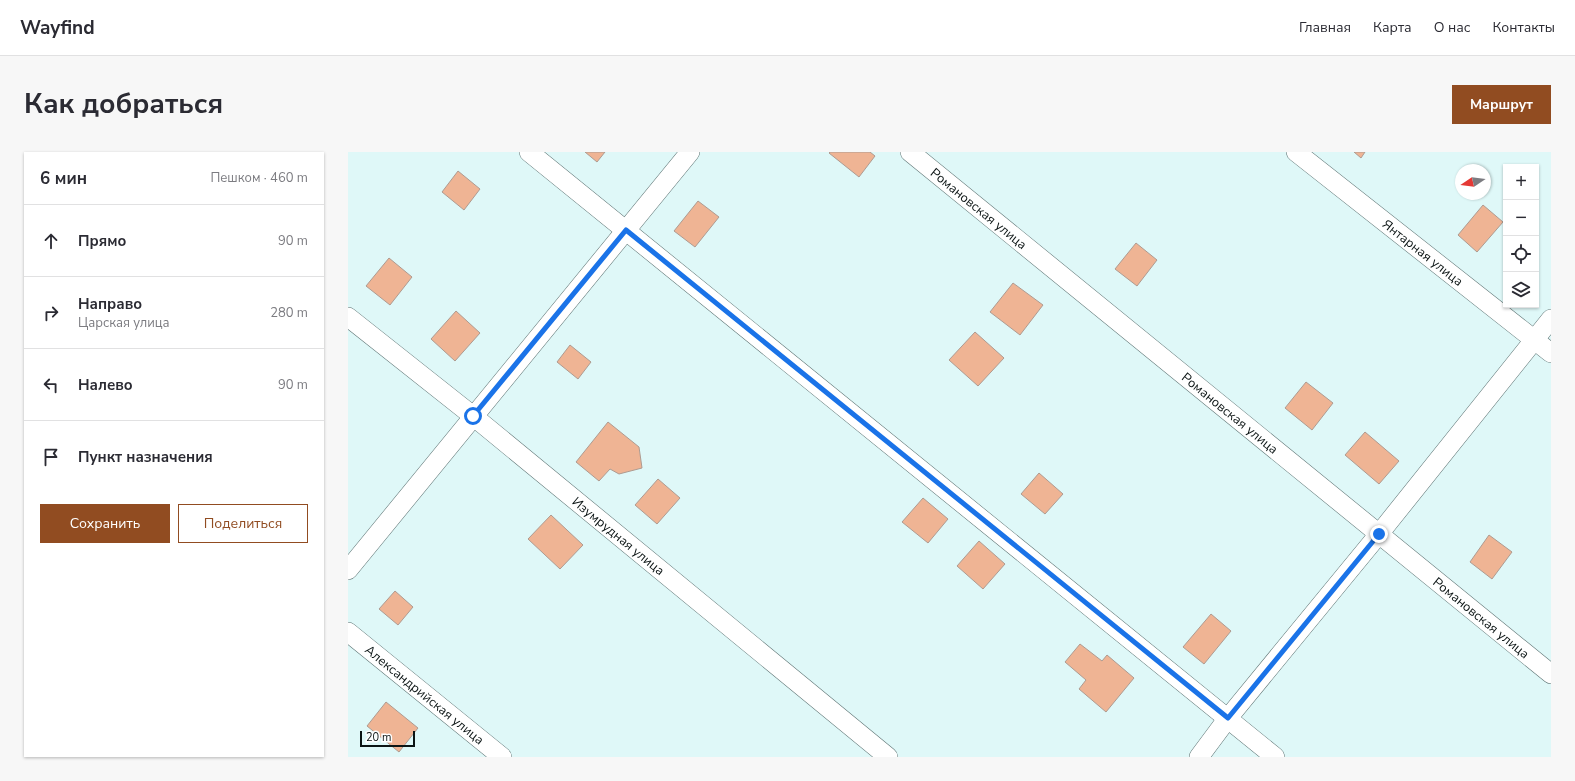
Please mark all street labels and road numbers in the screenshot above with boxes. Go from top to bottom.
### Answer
street label: Романовская улица [926,164,1031,254]
street label: Янтарная улица [1378,216,1467,291]
street label: Романовская улица [1177,369,1282,458]
street label: Изумрудная улица [568,493,668,580]
street label: Романовская улица [1429,573,1533,663]
street label: Александрийская улица [361,641,488,749]

